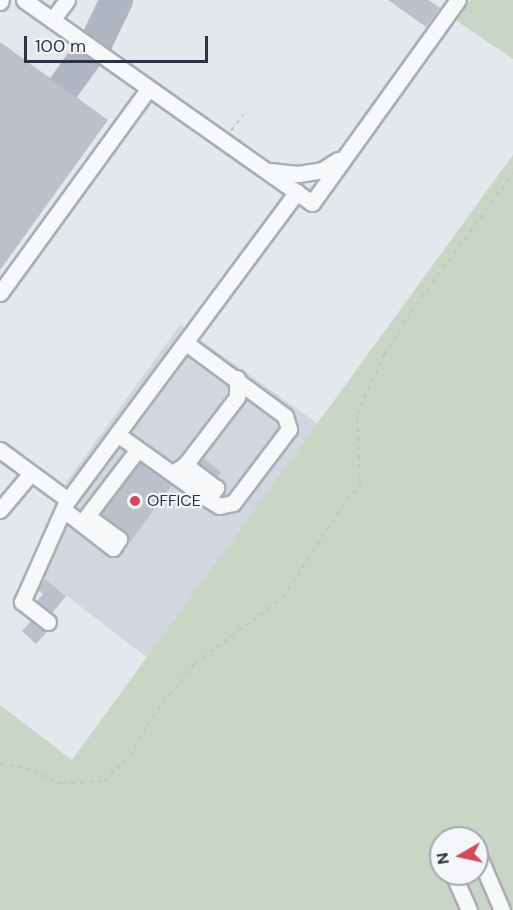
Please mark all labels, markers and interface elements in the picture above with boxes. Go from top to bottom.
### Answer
scale bar [27,24,212,62]
text: 100 m [35,34,86,58]
place label: OFFICE [147,491,201,511]
marker: OFFICE [128,494,142,508]
north arrow [429,826,489,886]
text: N [431,851,454,866]

